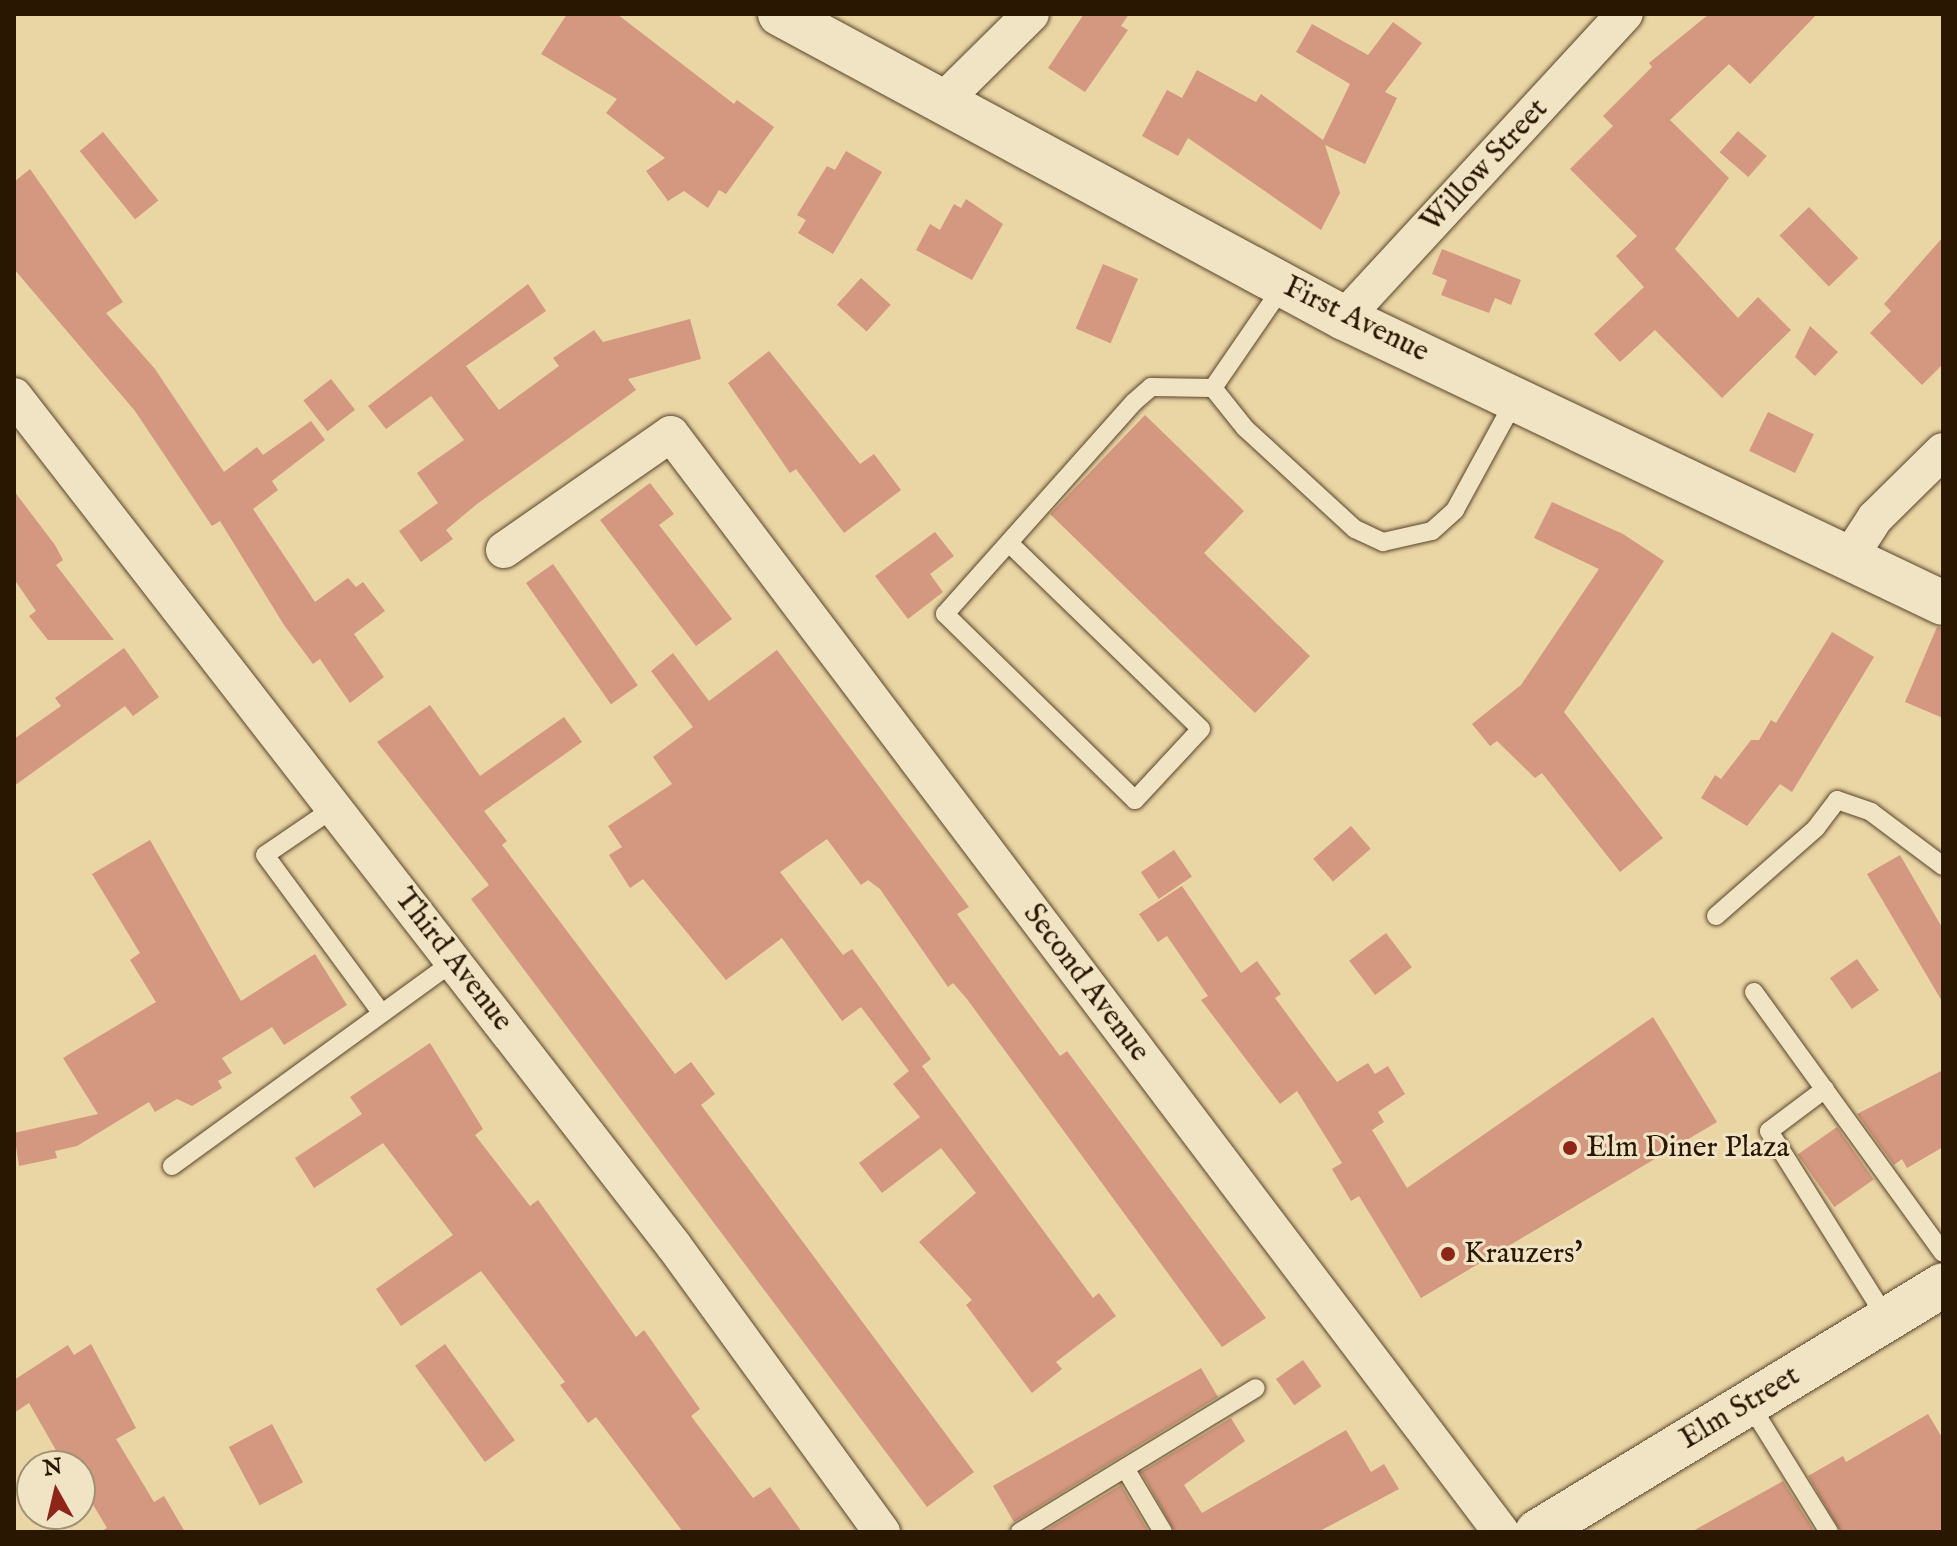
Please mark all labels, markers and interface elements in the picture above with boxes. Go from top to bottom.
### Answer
street label: Willow Street [1414,92,1556,240]
street label: First Avenue [1277,269,1435,371]
street label: Third Avenue [386,881,520,1039]
street label: Second Avenue [1015,897,1157,1069]
place label: Elm Diner Plaza [1586,1130,1790,1166]
marker: Elm Diner Plaza [1561,1139,1579,1157]
place label: Krauzers' [1464,1236,1583,1272]
marker: Krauzers' [1439,1245,1457,1263]
street label: Elm Street [1674,1358,1806,1458]
north arrow [16,1450,96,1530]
text: N [42,1453,64,1483]

